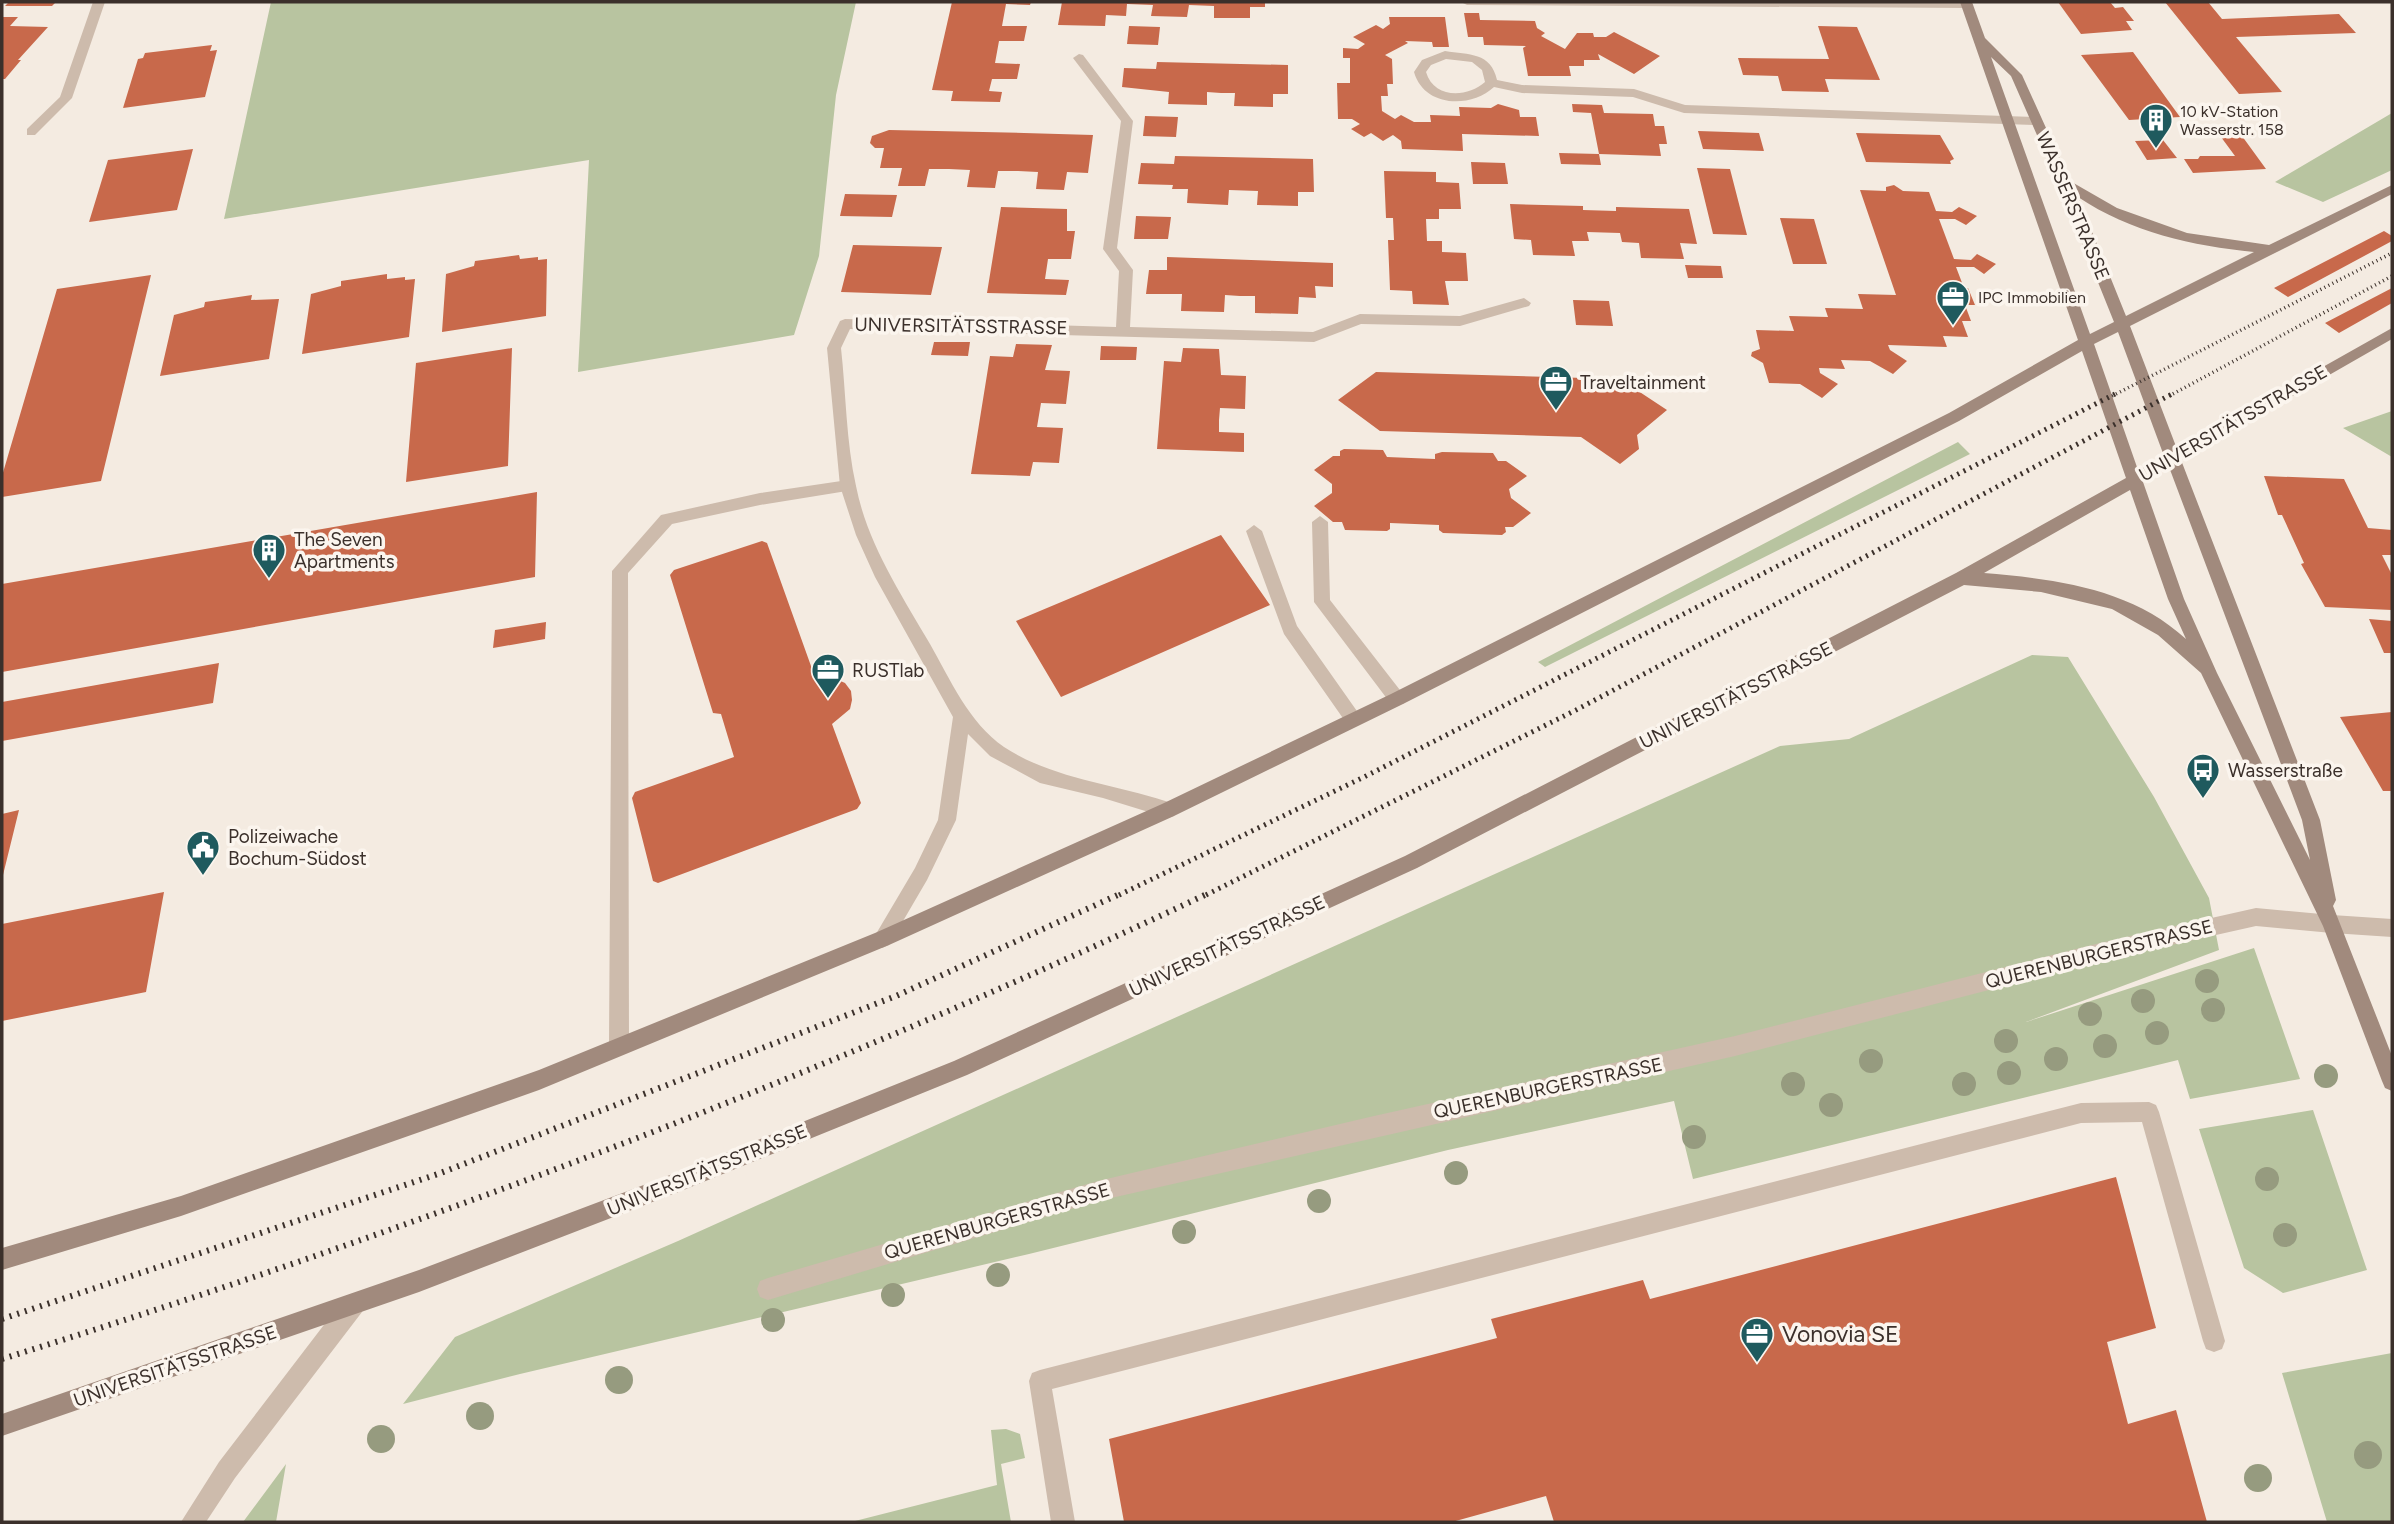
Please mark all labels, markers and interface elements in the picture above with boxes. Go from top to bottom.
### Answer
building icon: 10 kV-Station Wasserstr. 158 [2137,101,2175,150]
place label: 10 kV-Station Wasserstr. 158 [2180,102,2284,139]
street label: WASSERSTRASSE [2031,129,2115,283]
office icon: IPC Immobilien [1934,278,1972,327]
place label: IPC Immobilien [1978,288,2086,307]
street label: UNIVERSITÄTSSTRASSE [854,313,1068,339]
street label: UNIVERSITÄTSSTRASSE [2135,360,2331,486]
office icon: Traveltainment [1537,363,1575,412]
place label: Traveltainment [1580,371,1706,394]
place label: The Seven Apartments [294,528,395,573]
building icon: The Seven Apartments [250,531,288,580]
street label: UNIVERSITÄTSSTRASSE [1636,636,1836,754]
office icon: RUSTlab [809,651,847,700]
place label: RUSTlab [852,659,925,682]
bus stop icon: Wasserstraße [2184,751,2222,800]
place label: Wasserstraße [2228,759,2343,782]
place label: Polizeiwache Bochum-Südost [228,825,367,870]
public building icon: Polizeiwache Bochum-Südost [184,828,222,877]
street label: UNIVERSITÄTSSTRASSE [1125,890,1329,1002]
street label: QUERENBURGERSTRASSE [1983,915,2215,993]
street label: QUERENBURGERSTRASSE [1431,1052,1665,1124]
street label: UNIVERSITÄTSSTRASSE [604,1119,810,1221]
street label: QUERENBURGERSTRASSE [882,1178,1112,1264]
office icon: Vonovia SE [1738,1315,1776,1364]
street label: UNIVERSITÄTSSTRASSE [70,1320,280,1412]
place label: Vonovia SE [1782,1320,1899,1348]

